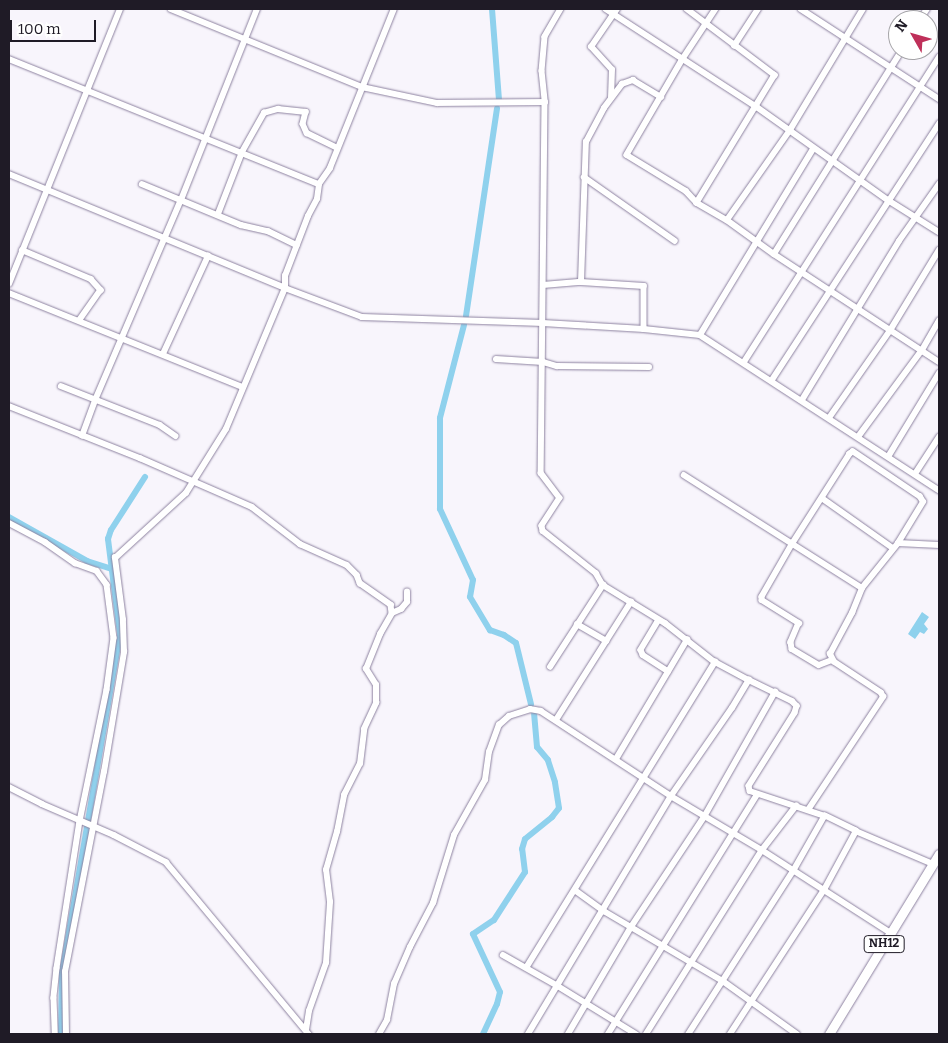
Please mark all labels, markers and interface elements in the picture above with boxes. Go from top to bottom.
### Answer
scale bar [12,10,99,42]
north arrow [888,10,938,60]
text: N [892,17,912,36]
text: 100 m [18,20,61,38]
road number: NH12 [863,934,905,954]

